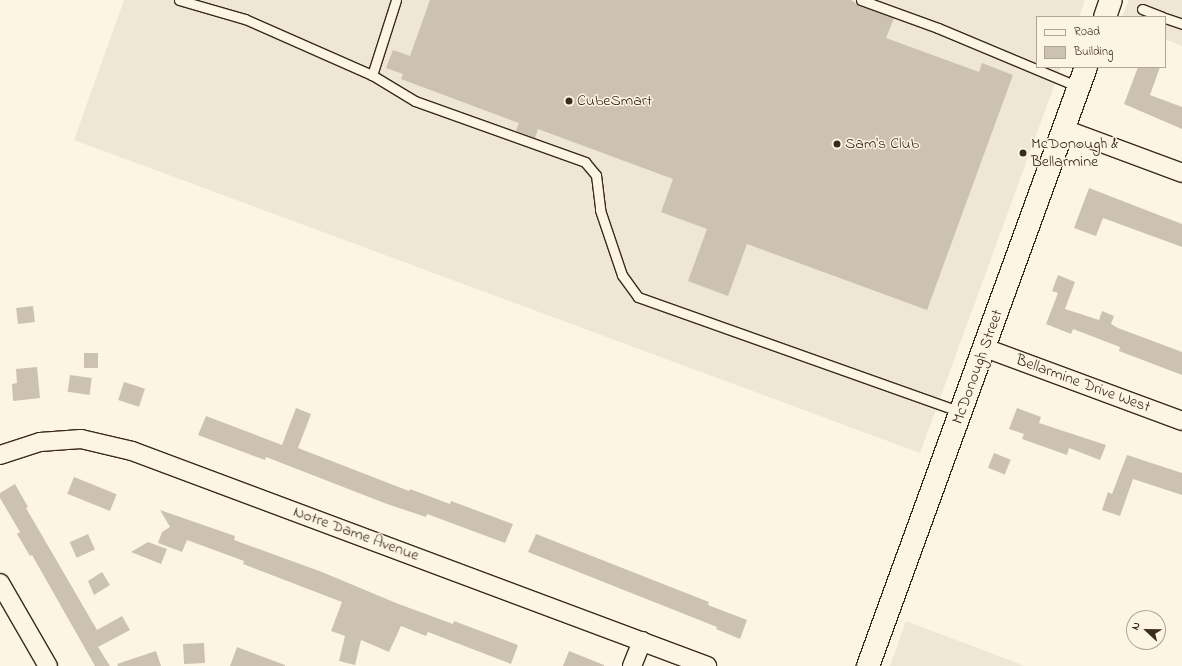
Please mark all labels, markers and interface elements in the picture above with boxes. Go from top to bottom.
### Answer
legend [1036,16,1166,68]
text: Road [1074,23,1100,41]
text: Building [1074,43,1113,61]
place label: CubeSmart [577,91,652,111]
marker: CubeSmart [564,96,574,106]
place label: Sam's Club [845,134,919,154]
place label: McDonough & Bellarmine [1031,134,1119,172]
marker: Sam's Club [832,139,842,149]
marker: McDonough & Bellarmine [1018,148,1028,158]
street label: McDonough Street [948,307,1008,427]
street label: Bellarmine Drive West [1013,351,1153,417]
street label: Notre Dame Avenue [290,502,422,566]
north arrow [1126,610,1166,650]
text: N [1127,619,1145,632]

